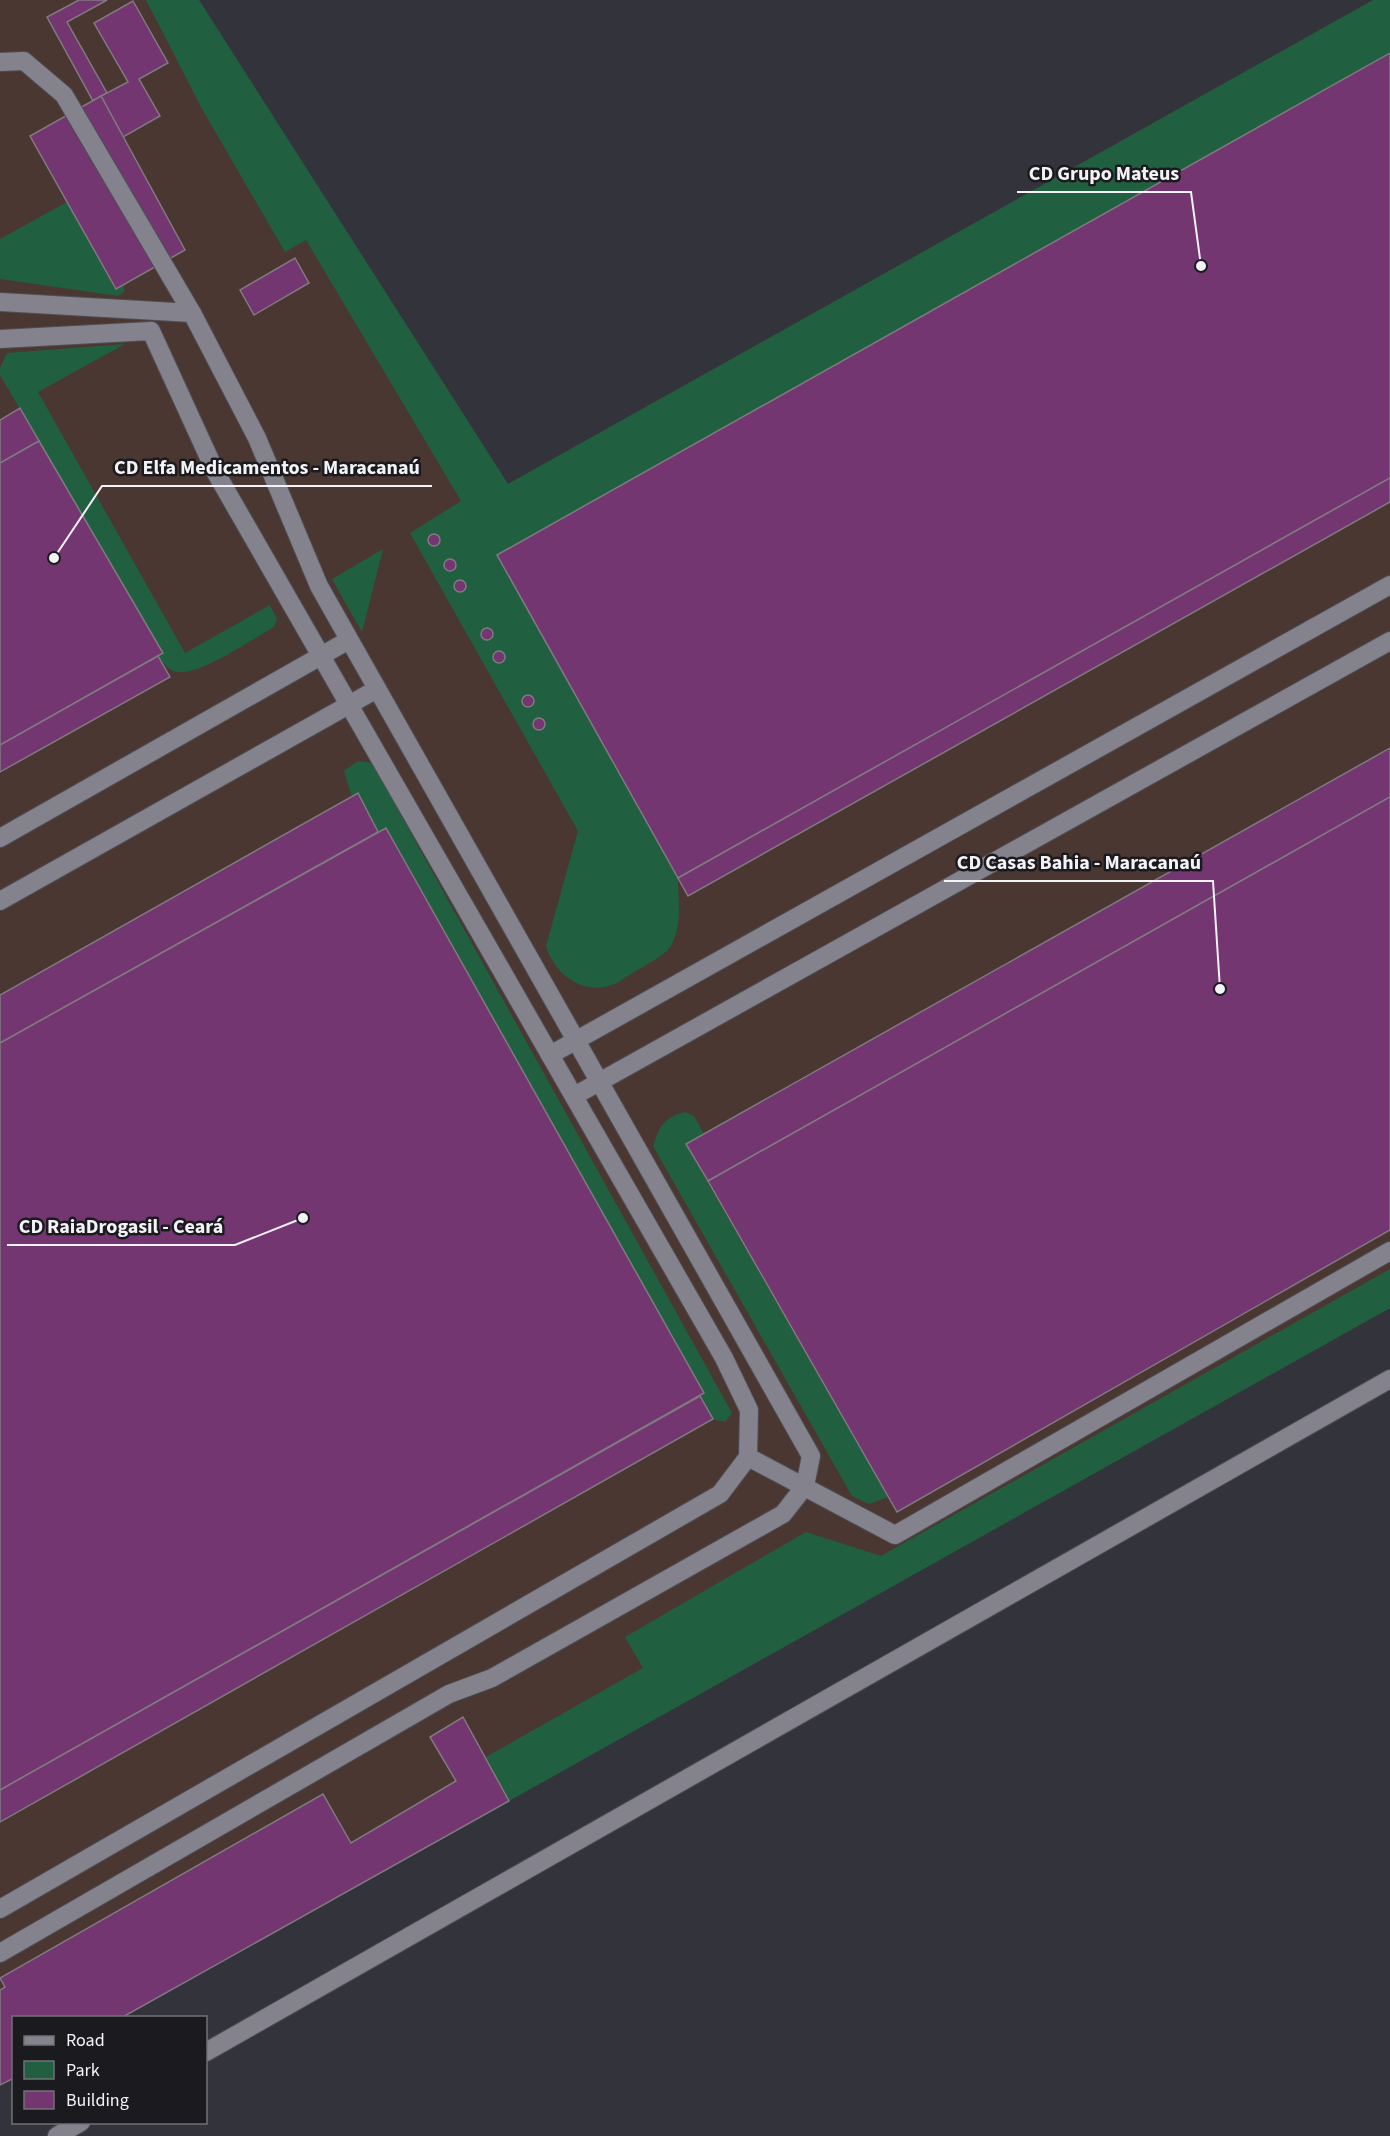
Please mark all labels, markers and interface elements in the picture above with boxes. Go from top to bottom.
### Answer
callout: CD Grupo Mateus [1017,154,1191,192]
text: CD Grupo Mateus [1029,160,1179,188]
callout: CD Elfa Medicamentos - Maracanaú [102,448,432,486]
text: CD Elfa Medicamentos - Maracanaú [114,454,420,482]
callout: CD Casas Bahia - Maracanaú [944,843,1213,881]
text: CD Casas Bahia - Maracanaú [957,849,1201,877]
callout: CD RaiaDrogasil - Ceará [7,1207,235,1245]
text: CD RaiaDrogasil - Ceará [19,1213,223,1241]
legend [12,2016,207,2124]
text: Road [66,2028,105,2053]
text: Park [66,2058,100,2083]
text: Building [66,2088,129,2113]

